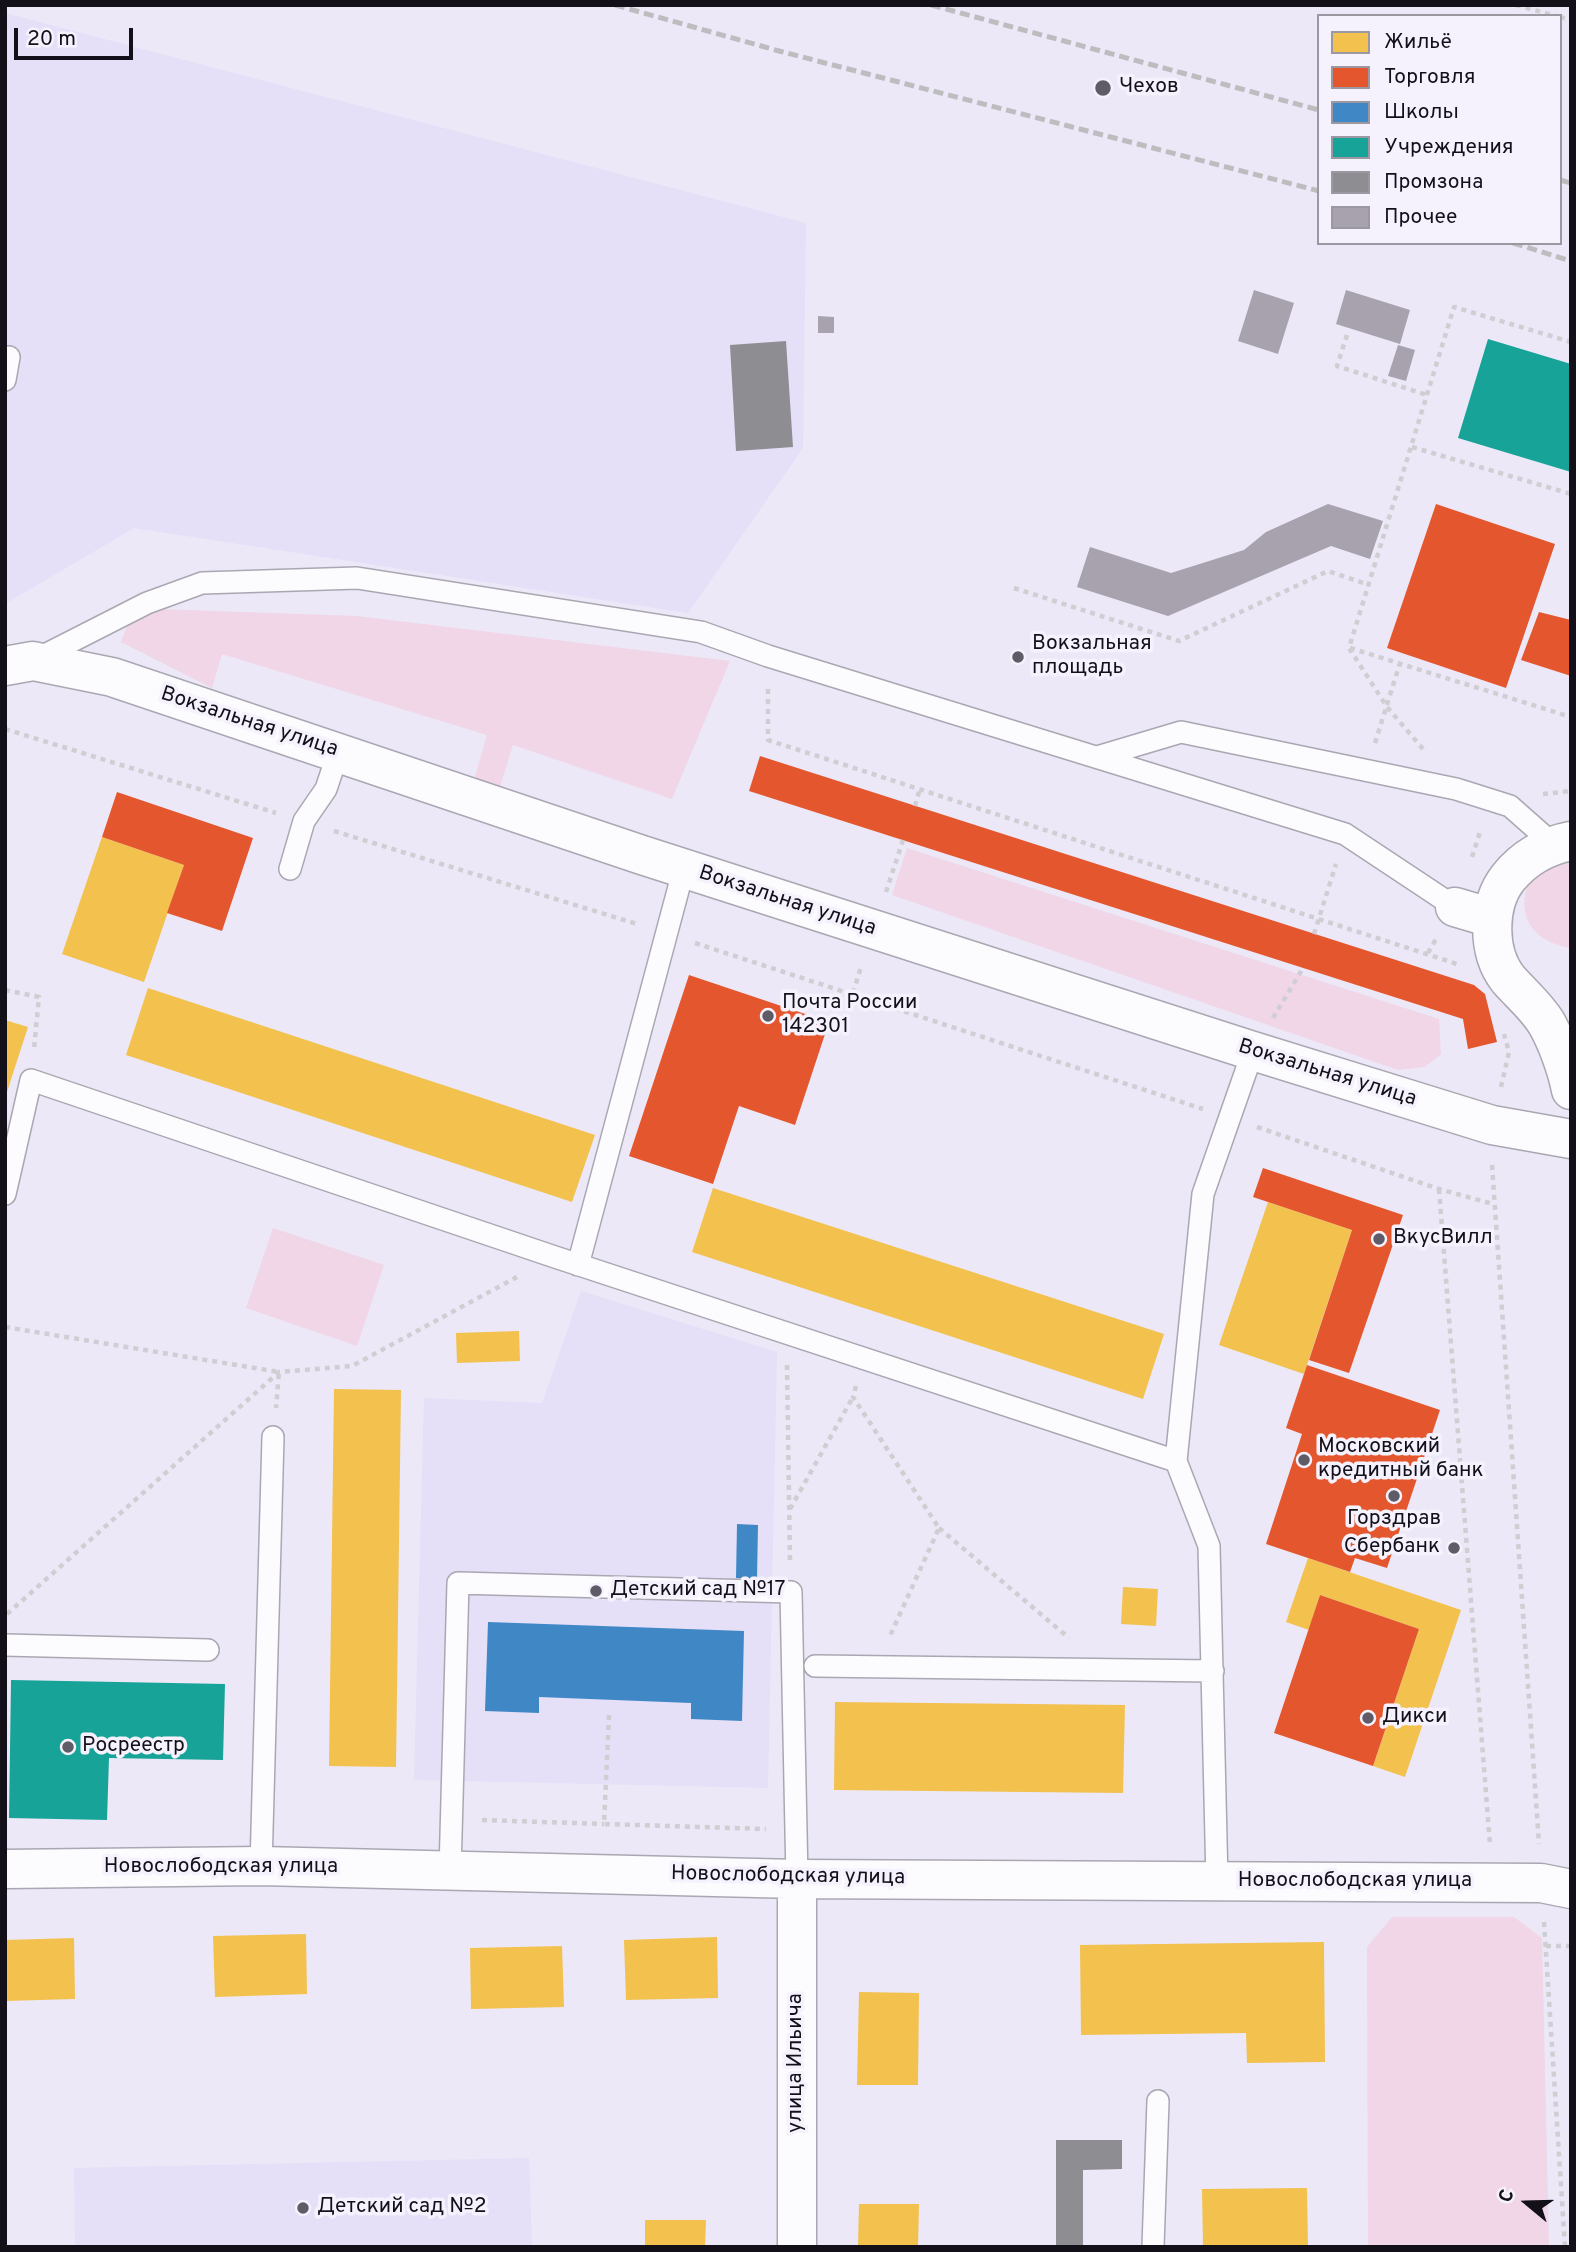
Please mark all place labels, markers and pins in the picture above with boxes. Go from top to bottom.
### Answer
place label: Чехов [1119,75,1179,101]
marker: Чехов [1093,78,1113,98]
place label: Вокзальная площадь [1032,632,1152,682]
marker: Вокзальная площадь [1010,649,1026,665]
place label: Почта России 142301 [782,991,917,1041]
marker: Почта России 142301 [760,1008,776,1024]
place label: ВкусВилл [1393,1226,1493,1252]
marker: ВкусВилл [1371,1231,1387,1247]
place label: Московский кредитный банк [1318,1435,1484,1485]
marker: Московский кредитный банк [1296,1452,1312,1468]
marker: Горздрав [1386,1488,1402,1504]
place label: Горздрав [1347,1507,1441,1533]
place label: Сбербанк [1344,1535,1440,1561]
marker: Сбербанк [1446,1540,1462,1556]
place label: Детский сад №17 [610,1578,785,1604]
marker: Детский сад №17 [588,1583,604,1599]
place label: Дикси [1382,1705,1447,1731]
marker: Дикси [1360,1710,1376,1726]
place label: Росреестр [82,1734,185,1760]
marker: Росреестр [60,1739,76,1755]
place label: Детский сад №2 [317,2195,487,2221]
marker: Детский сад №2 [295,2200,311,2216]

